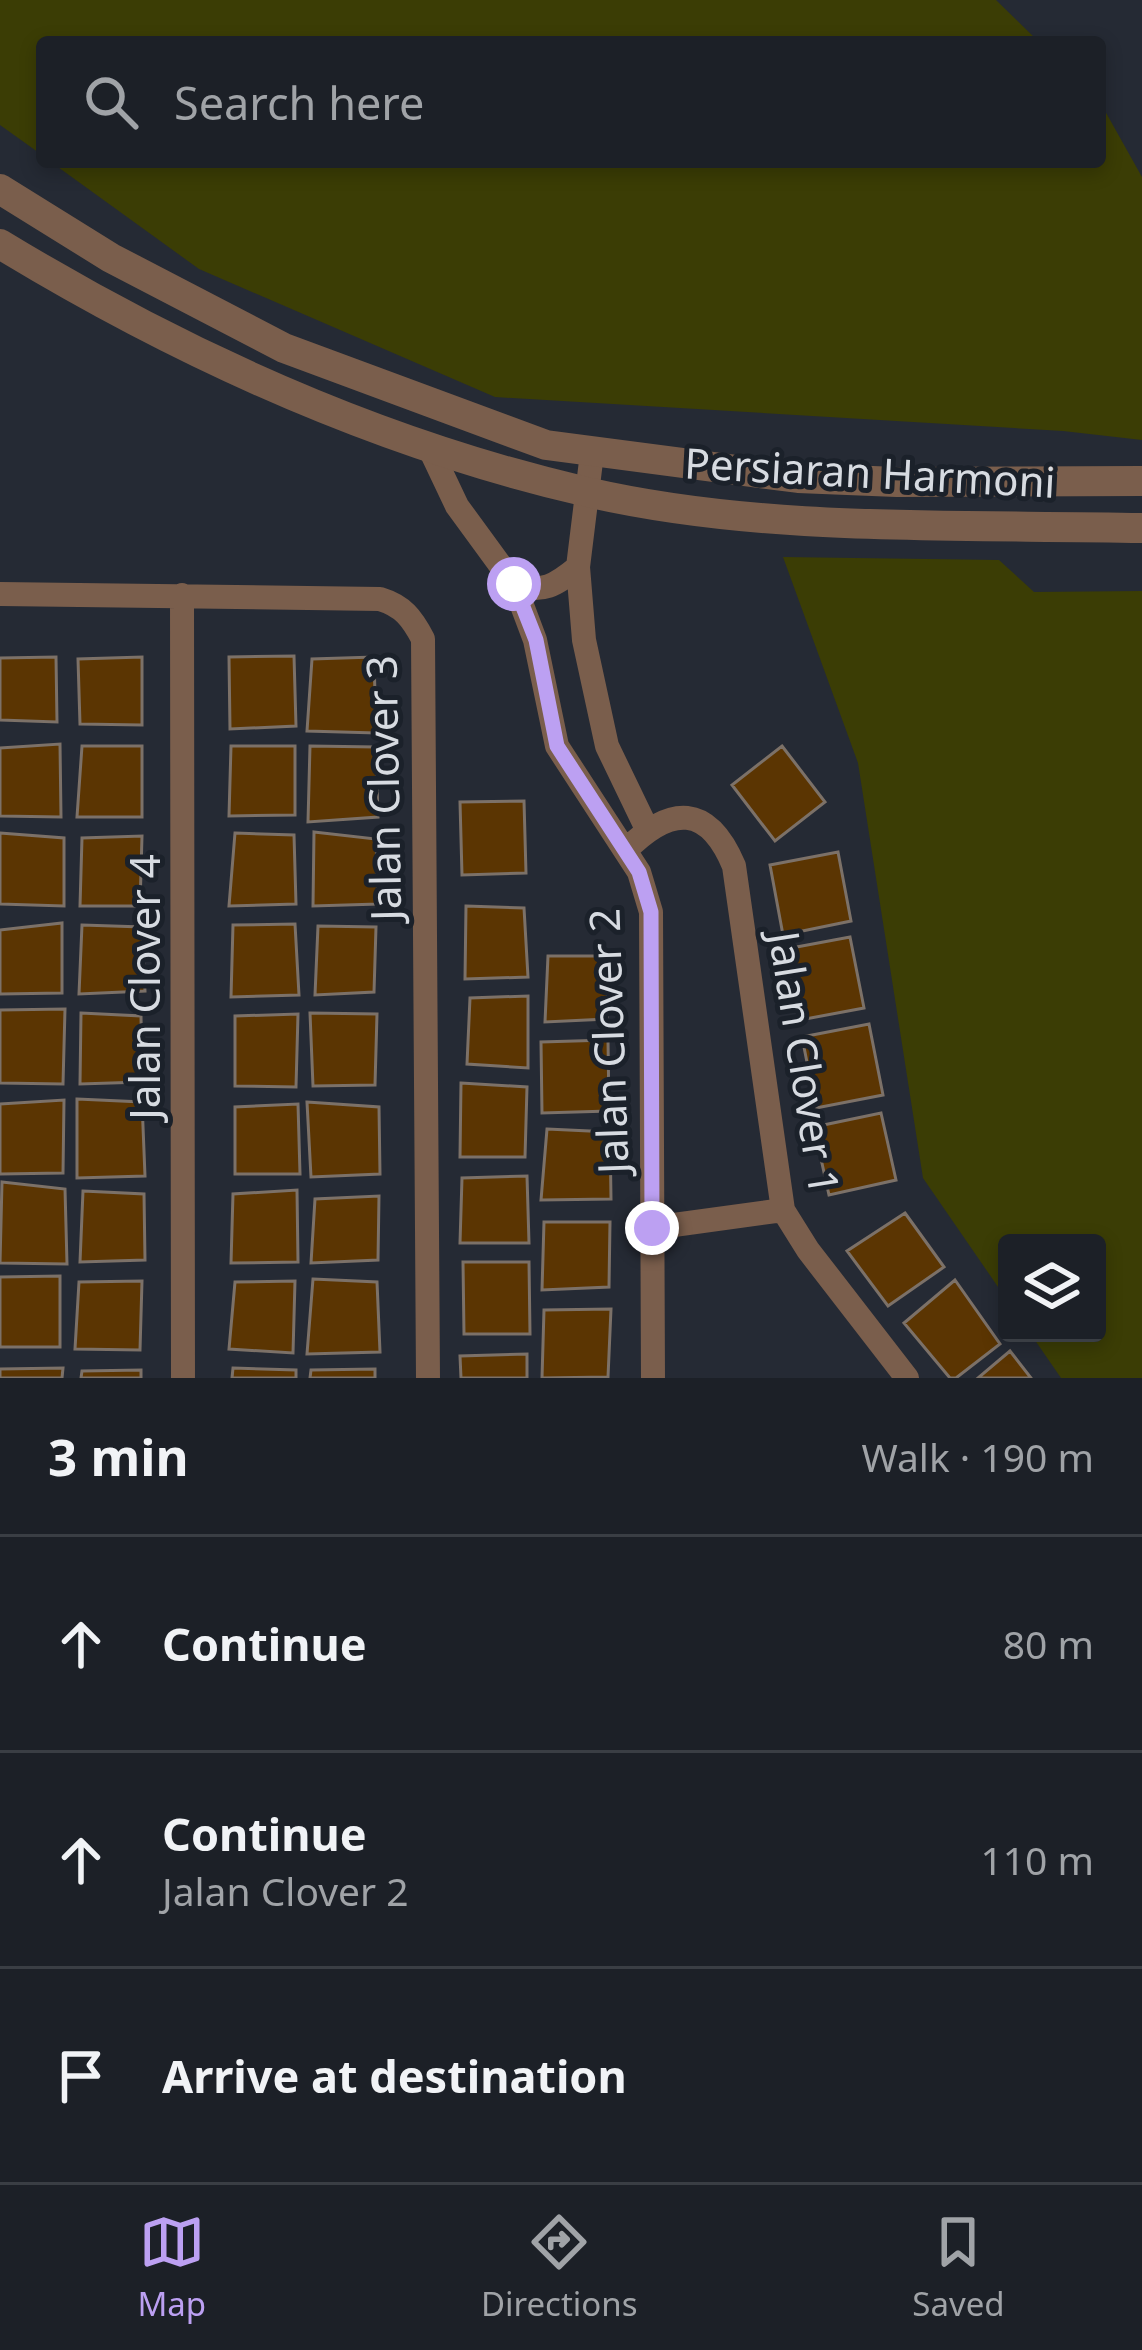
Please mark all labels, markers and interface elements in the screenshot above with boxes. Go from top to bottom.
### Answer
search box [36,36,1106,168]
icon: search [78,69,144,135]
text: Search here [174,72,424,133]
street label: Persiaran Harmoni [683,433,1057,510]
route start [487,557,541,611]
street label: Jalan Clover 3 [352,655,413,925]
street label: Jalan Clover 4 [115,854,172,1124]
street label: Jalan Clover 2 [574,907,641,1179]
street label: Jalan Clover 1 [756,923,854,1198]
route end [625,1201,679,1255]
map controls [998,1234,1106,1342]
button: layers [998,1234,1106,1342]
text: 3 min [48,1421,189,1491]
text: Walk · 190 m [861,1430,1094,1483]
icon: ahead [48,1611,114,1677]
text: Continue [162,1613,367,1674]
text: 80 m [1003,1617,1094,1670]
text: Continue [162,1803,367,1864]
icon: ahead [48,1827,114,1893]
text: 110 m [980,1833,1094,1886]
text: Jalan Clover 2 [162,1864,409,1917]
icon: arrive [48,2043,114,2109]
text: Arrive at destination [162,2045,627,2106]
tab: Map [137,2209,206,2326]
tab: Directions [481,2209,638,2326]
tab: Saved [912,2209,1005,2326]

